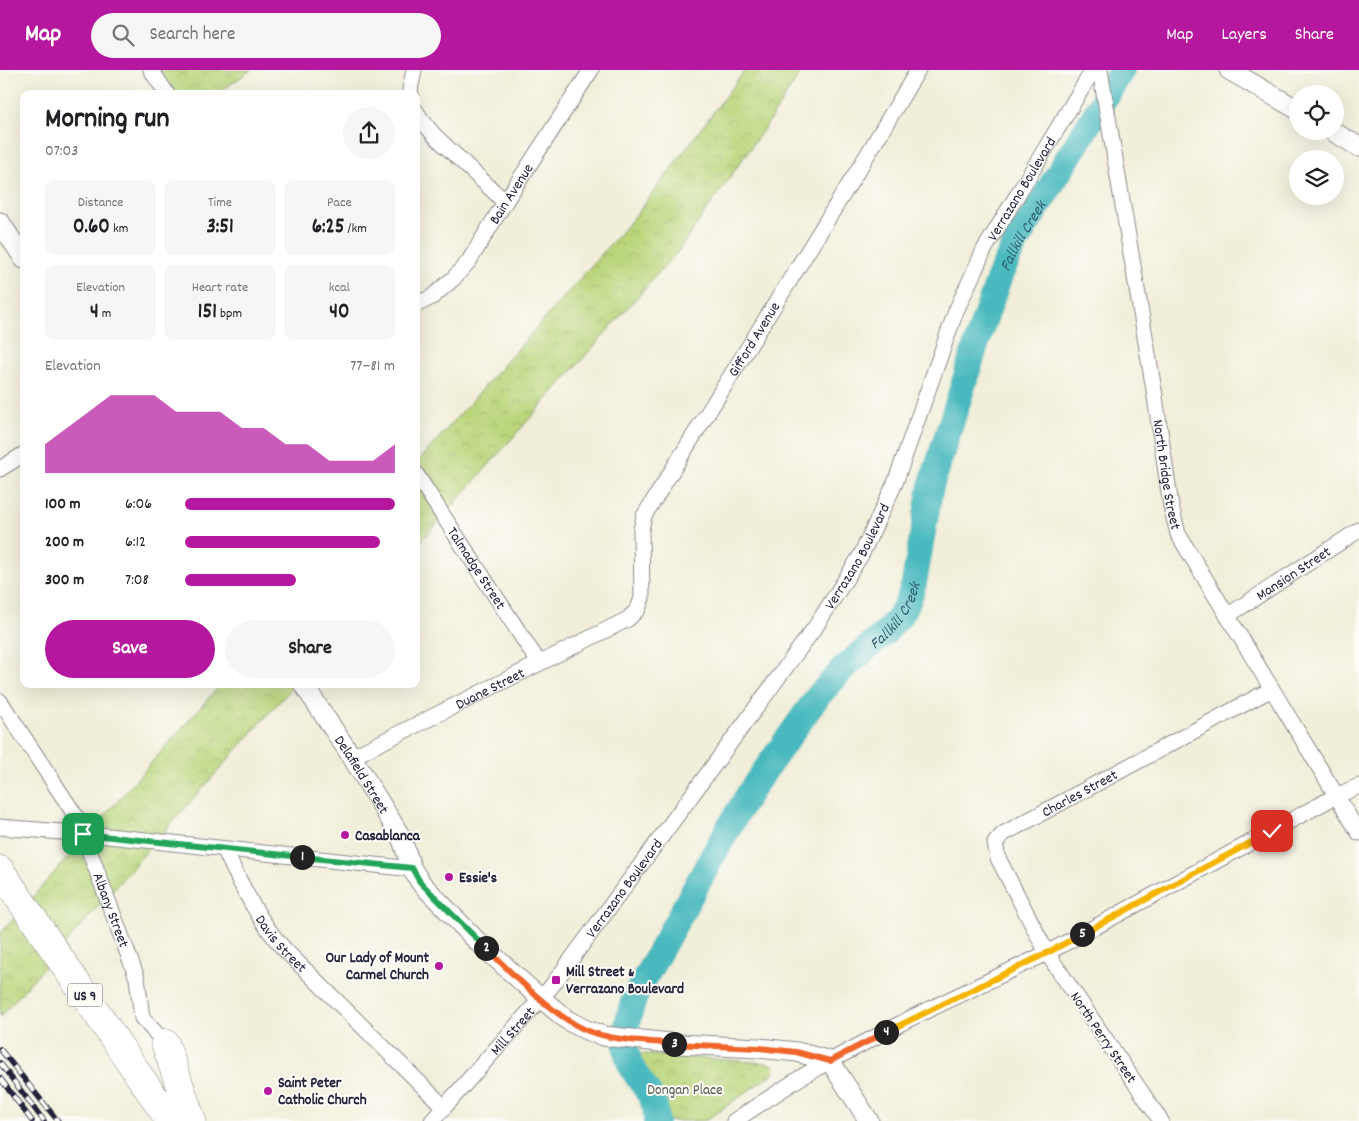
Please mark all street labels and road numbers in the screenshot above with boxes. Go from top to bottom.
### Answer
street label: Verrazano Boulevard [983,133,1063,246]
street label: Bain Avenue [485,160,540,229]
street label: Gifford Avenue [724,298,787,382]
street label: North Bridge Street [1145,418,1186,533]
street label: Verrazano Boulevard [820,500,897,615]
street label: Talmadge Street [441,523,511,615]
street label: Mansion Street [1252,542,1336,607]
street label: Duane Street [452,663,529,716]
street label: Delafield Street [328,732,394,819]
street label: Charles Street [1038,765,1123,824]
street label: Verrazano Boulevard [581,835,669,943]
street label: Albany Street [85,870,134,951]
street label: Davis Street [248,911,311,979]
road number: US 9 [68,984,102,1006]
street label: North Perry Street [1064,988,1141,1089]
street label: Mill Street [486,1002,542,1061]

